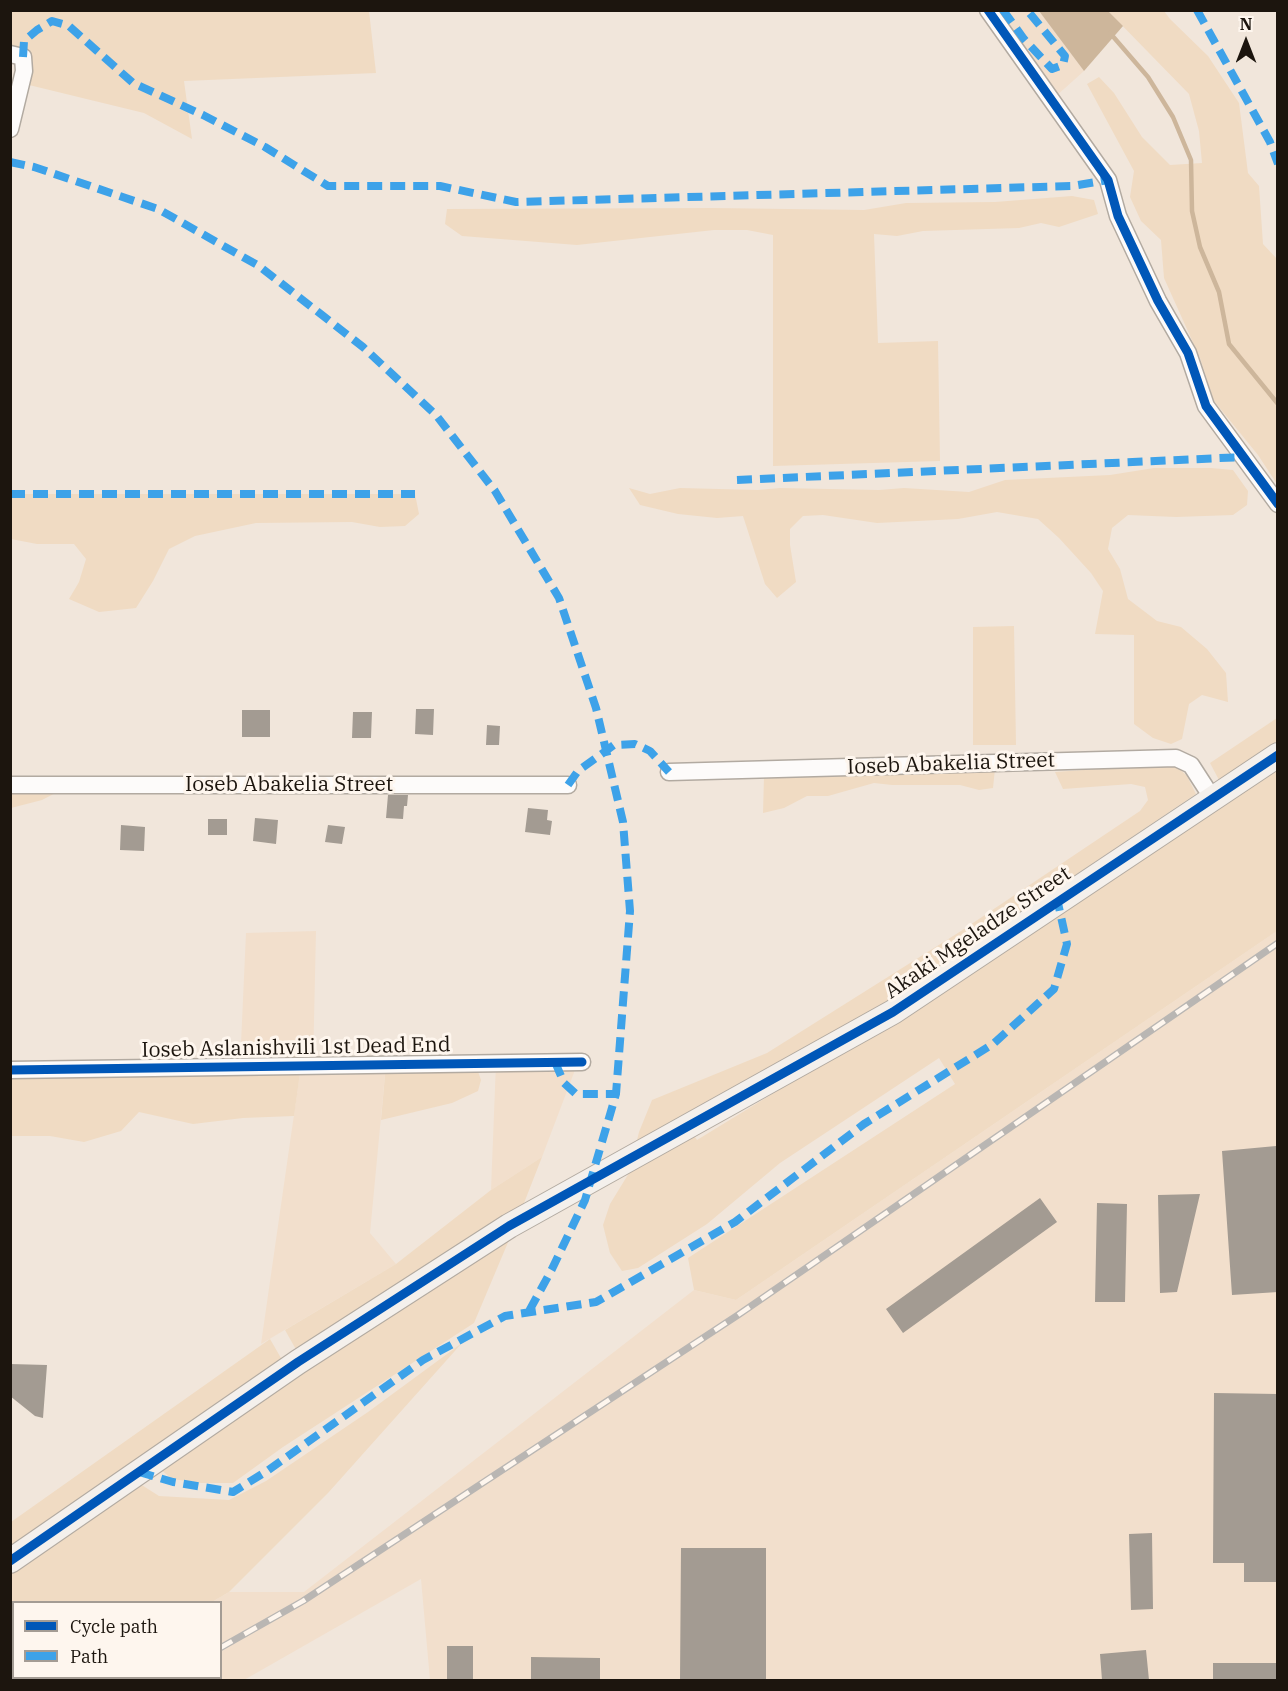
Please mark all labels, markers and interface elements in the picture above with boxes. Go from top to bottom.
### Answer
north arrow [1216,12,1276,72]
text: N [1240,14,1252,34]
street label: Ioseb Abakelia Street [847,748,1055,780]
street label: Ioseb Abakelia Street [185,772,393,798]
street label: Akaki Mgeladze Street [880,861,1076,1005]
street label: Ioseb Aslanishvili 1st Dead End [141,1033,451,1063]
legend [12,1601,222,1679]
text: Cycle path [70,1615,158,1638]
text: Path [70,1645,108,1668]

